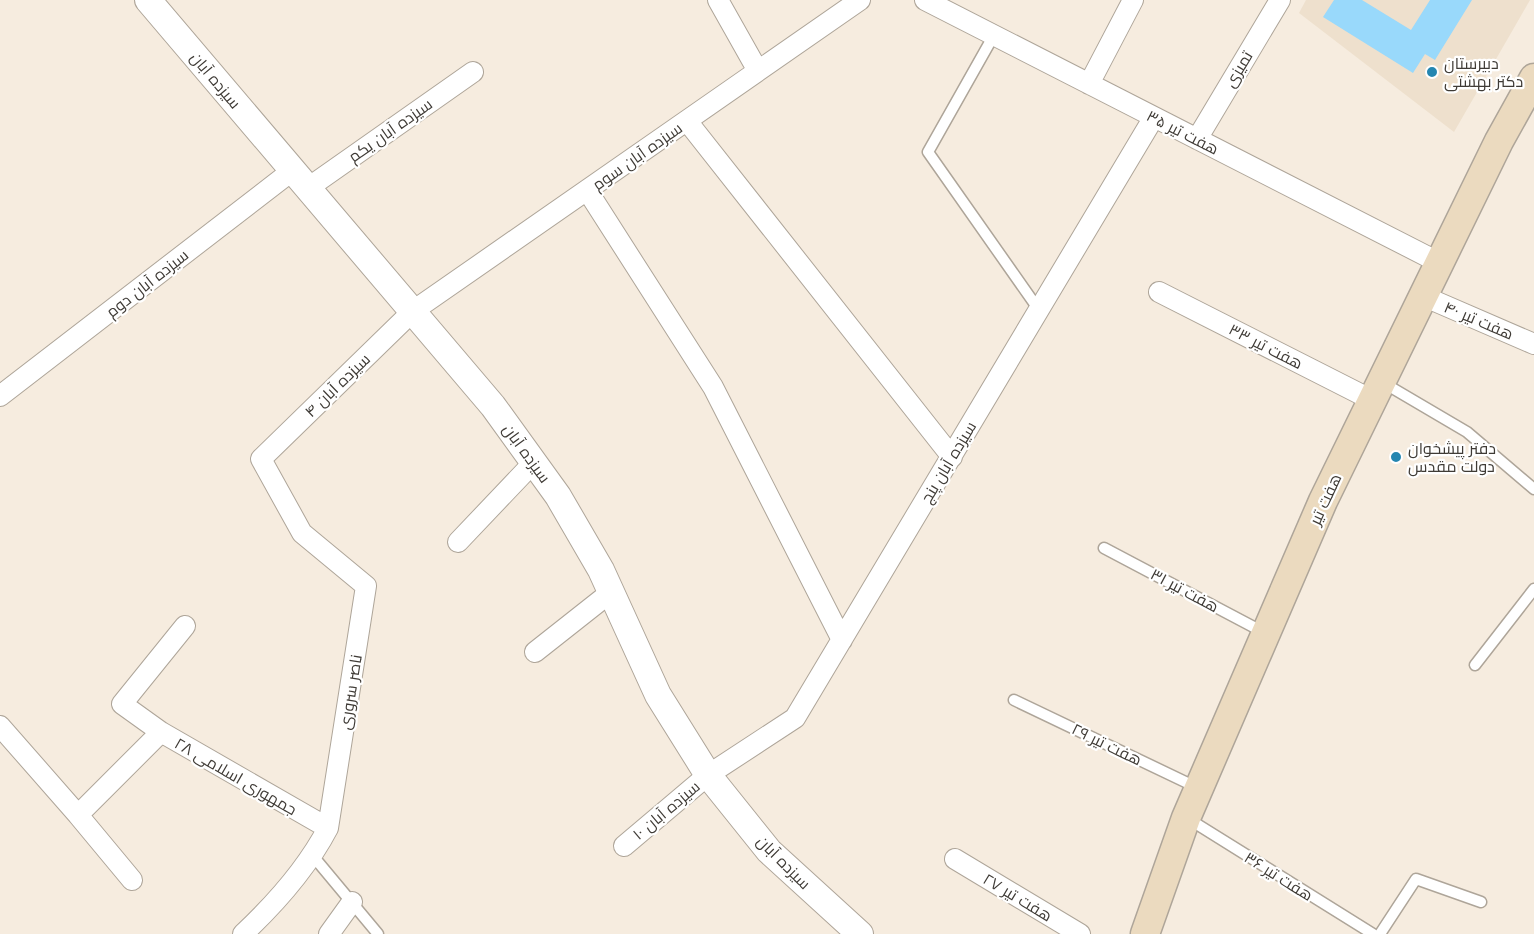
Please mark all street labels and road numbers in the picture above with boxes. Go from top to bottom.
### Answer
street label: سیزده آبان [186,47,246,113]
street label: تمیزی [1219,47,1258,91]
street label: سیزده آبان یکم [344,94,437,168]
street label: هفت تیر ۳۵ [1144,105,1222,159]
street label: سیزده آبان سوم [588,118,687,196]
street label: سیزده آبان دوم [102,245,193,323]
street label: هفت تیر ۴۰ [1441,296,1517,344]
street label: هفت تیر ۳۳ [1226,319,1306,373]
street label: سیزده آبان ۴ [300,349,375,422]
street label: سیزده آبان پنج [916,418,982,508]
street label: سیزده آبان [498,420,555,487]
street label: هفت تیر [1304,470,1346,529]
street label: هفت تیر ۳۱ [1147,564,1223,616]
street label: ناصر سروری [334,653,367,731]
street label: هفت تیر ۲۹ [1069,718,1145,770]
street label: جمهوری اسلامی ۲۸ [171,733,301,820]
street label: سیزده آبان ۱۰ [628,776,704,845]
street label: سیزده آبان [752,831,815,894]
street label: هفت تیر ۳۶ [1241,847,1317,905]
street label: هفت تیر ۲۷ [980,869,1056,925]

